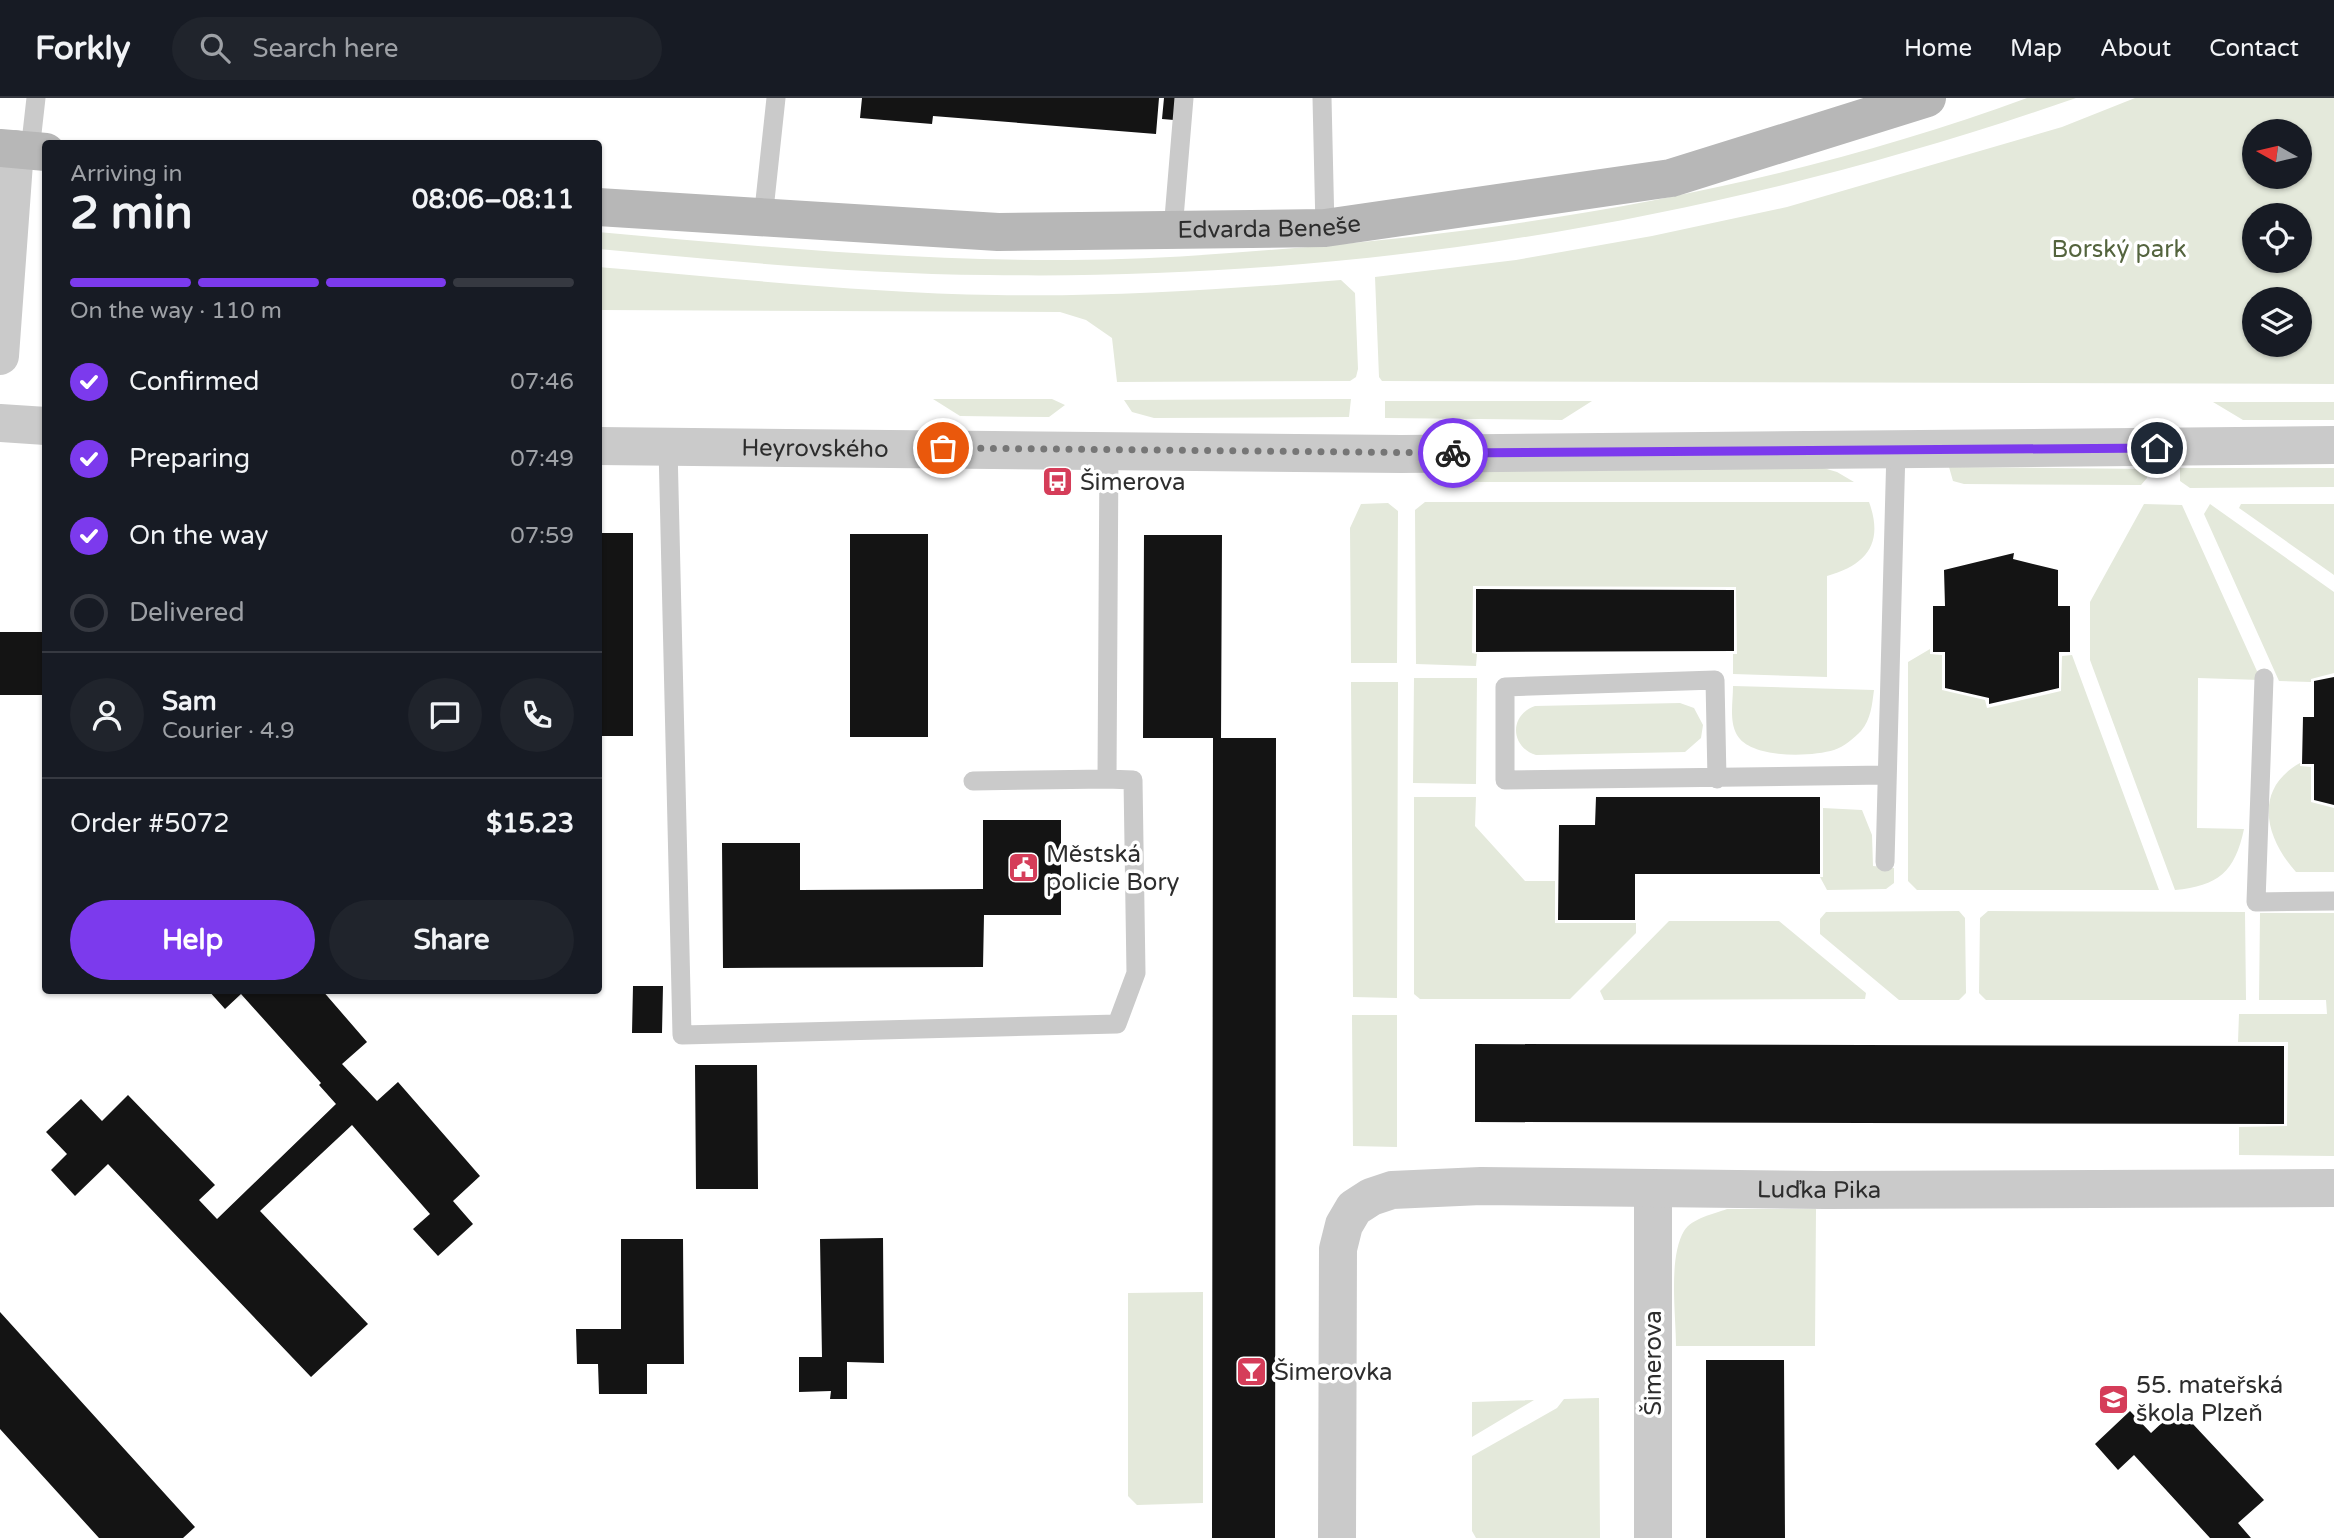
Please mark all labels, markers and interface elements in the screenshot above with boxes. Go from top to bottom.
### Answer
search box [172,17,662,80]
text: Forkly [35,29,130,68]
icon: search [196,29,234,67]
text: Search here [252,33,399,64]
text: Home [1904,34,1972,63]
text: Map [2010,34,2062,63]
text: About [2100,34,2171,63]
text: Contact [2209,34,2299,63]
north arrow [2242,119,2312,189]
map controls [2242,119,2312,357]
text: Arriving in [70,160,183,188]
text: 08:06–08:11 [412,184,574,215]
text: 2 min [70,186,193,241]
button: locate [2242,203,2312,273]
street label: Edvarda Beneše [1177,209,1363,245]
park label: Borský park [2052,235,2186,264]
button: layers [2242,287,2312,357]
text: On the way · 110 m [70,297,282,325]
icon: check [70,363,108,401]
text: Confirmed [129,366,259,397]
text: 07:46 [510,368,574,396]
pin [913,418,973,478]
courier [1418,418,1488,488]
pin [2127,418,2187,478]
icon: bag [924,429,962,467]
icon: home [2138,429,2176,467]
street label: Heyrovského [741,433,889,464]
icon: bike [1434,434,1472,472]
icon: check [70,440,108,478]
text: Preparing [129,443,250,474]
text: 07:49 [510,445,574,473]
bus stop icon: Šimerova [1040,465,1074,499]
place label: Šimerova [1080,468,1185,497]
icon: check [70,517,108,555]
text: On the way [129,520,269,551]
text: 07:59 [510,522,574,550]
text: Delivered [129,597,245,628]
button: person [70,678,144,752]
button: chat [408,678,482,752]
button: phone [500,678,574,752]
text: Sam [162,686,217,717]
text: Courier · 4.9 [162,717,295,745]
text: Order #5072 [70,808,230,839]
text: $15.23 [486,808,574,839]
place label: Městská policie Bory [1046,840,1180,897]
public building icon: Městská policie Bory [1006,851,1040,885]
button: Help [70,900,315,980]
button: Share [329,900,574,980]
street label: Luďka Pika [1757,1175,1881,1205]
street label: Šimerova [1639,1310,1668,1416]
bar icon: Šimerovka [1234,1355,1268,1389]
place label: Šimerovka [1274,1358,1392,1387]
place label: 55. mateřská škola Plzeň [2136,1371,2283,1428]
school or university icon: 55. mateřská škola Plzeň [2096,1382,2130,1416]

